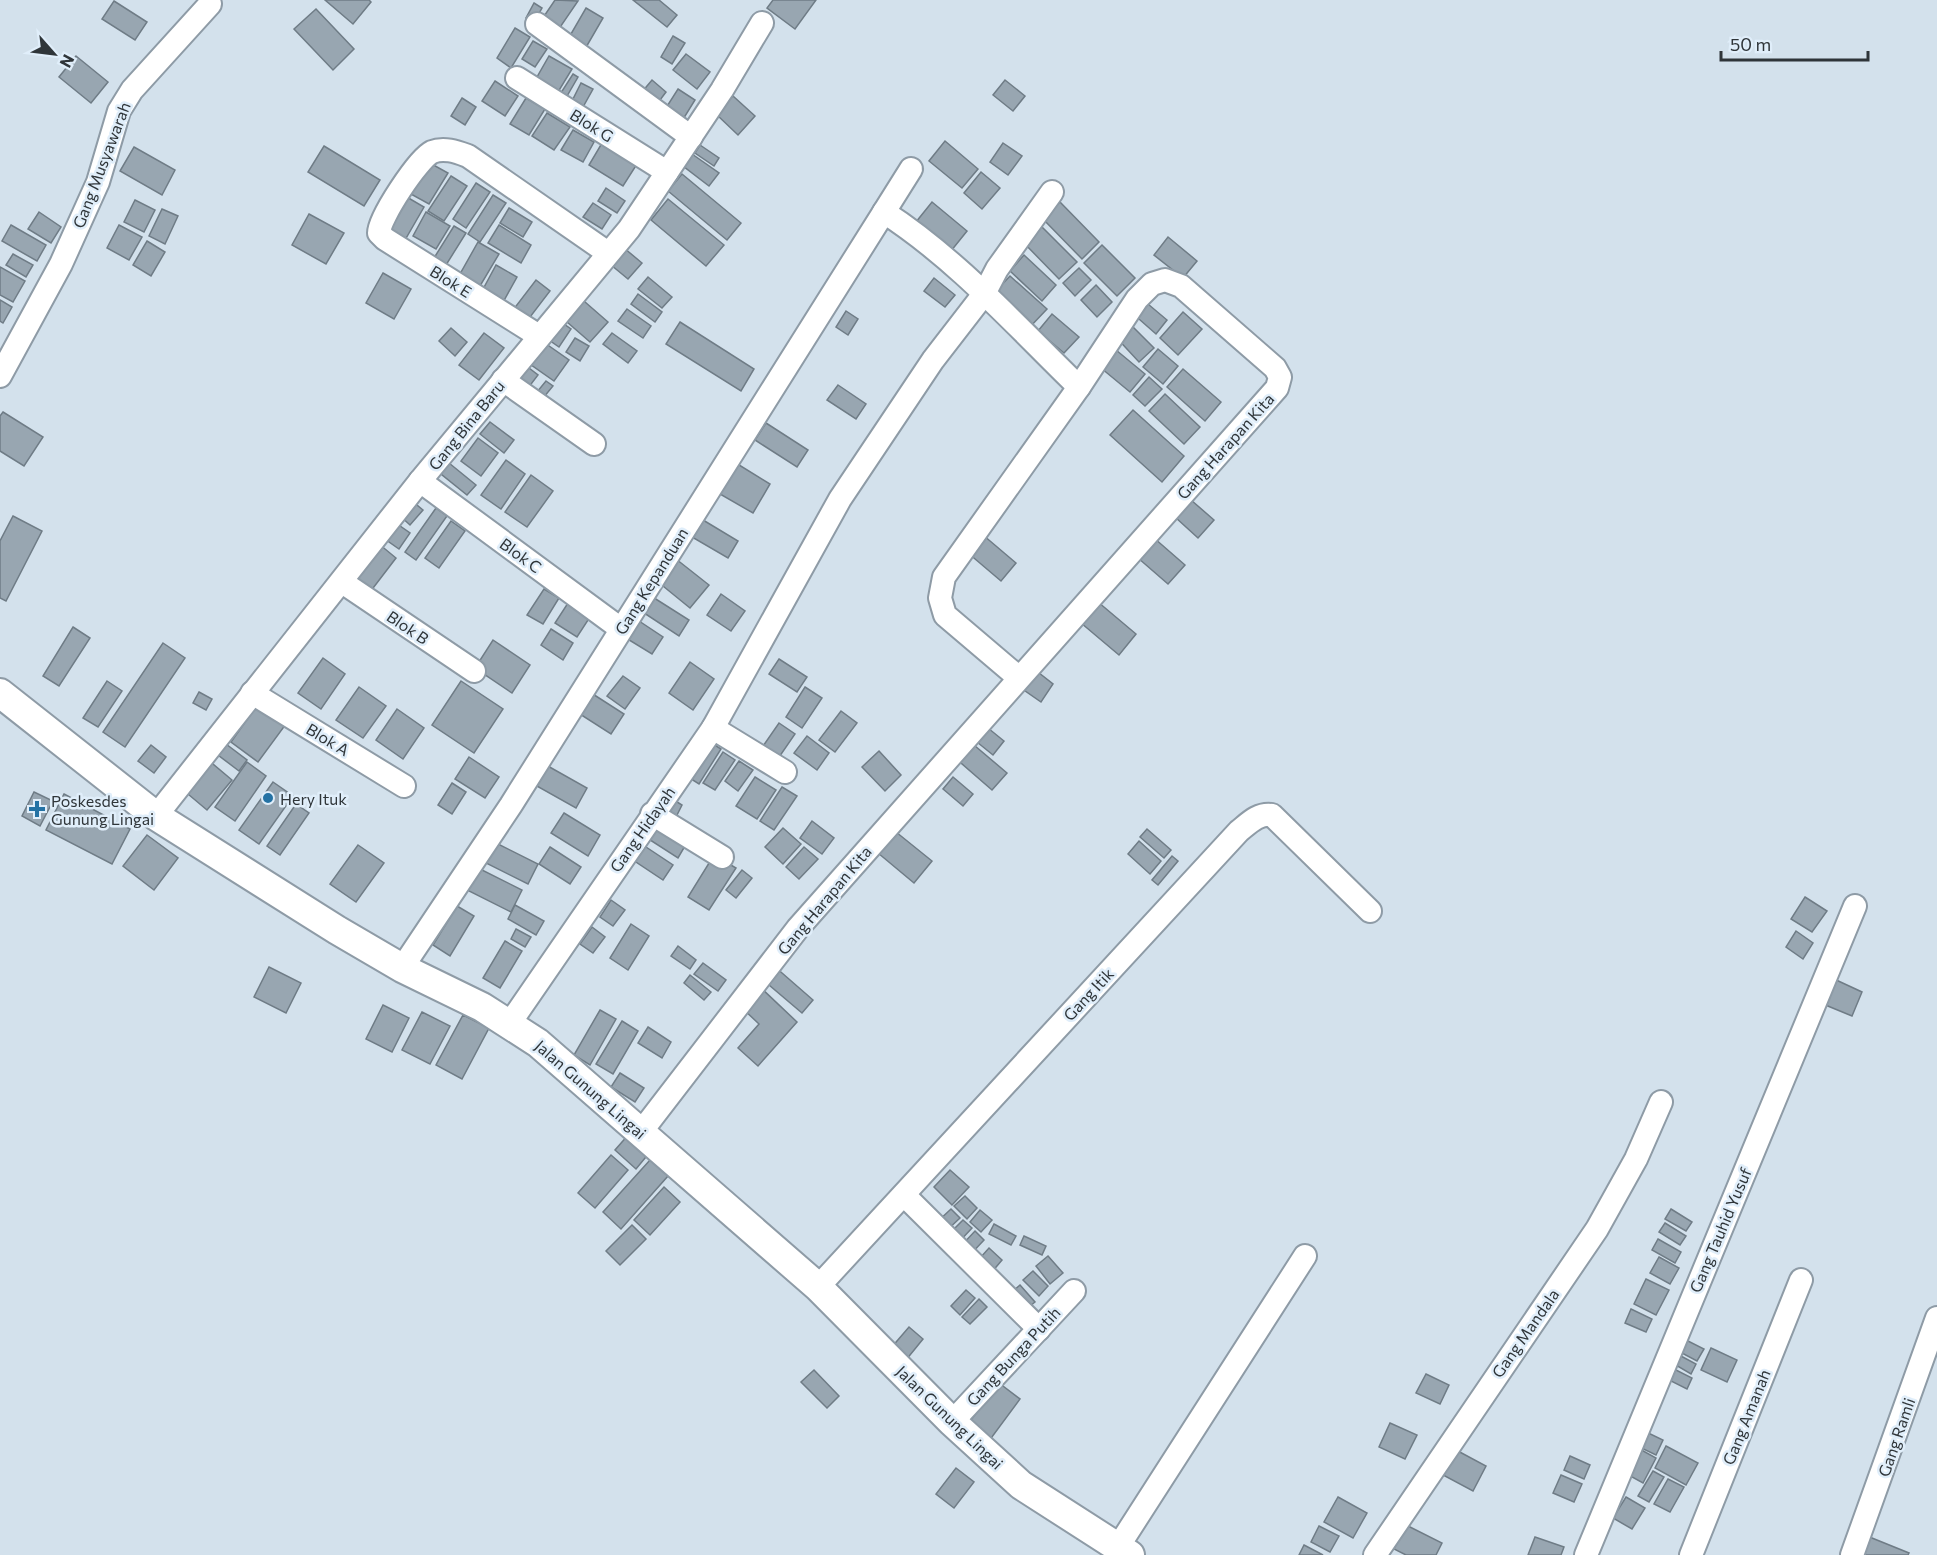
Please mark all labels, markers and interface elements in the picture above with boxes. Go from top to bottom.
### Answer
north arrow [24,24,84,84]
scale bar [1721,24,1868,62]
text: 50 m [1730,33,1771,55]
text: N [56,52,79,71]
street label: Gang Musyawarah [68,99,134,231]
street label: Blok G [567,104,617,146]
street label: Blok E [427,261,475,301]
street label: Gang Bina Baru [424,376,508,474]
street label: Gang Harapan Kita [1173,389,1277,503]
street label: Gang Kepanduan [611,524,691,638]
street label: Blok C [497,534,545,576]
street label: Blok B [384,606,432,648]
street label: Blok A [303,719,353,759]
street label: Gang Hidayah [605,783,679,875]
place label: Hery Ituk [280,789,347,808]
place label: Poskesdes Gunung Lingai [51,791,154,828]
marker: Hery Ituk [261,791,275,805]
marker: Poskesdes Gunung Lingai [28,800,46,818]
street label: Gang Harapan Kita [773,842,875,958]
street label: Gang Itik [1059,964,1117,1024]
street label: Jalan Gunung Lingai [532,1036,650,1142]
street label: Gang Tauhid Yusuf [1685,1164,1755,1295]
street label: Gang Mandala [1487,1285,1563,1381]
street label: Gang Bunga Putih [962,1303,1064,1409]
street label: Jalan Gunung Lingai [893,1361,1007,1473]
street label: Gang Amanah [1718,1367,1774,1467]
street label: Gang Ramli [1874,1395,1918,1479]

